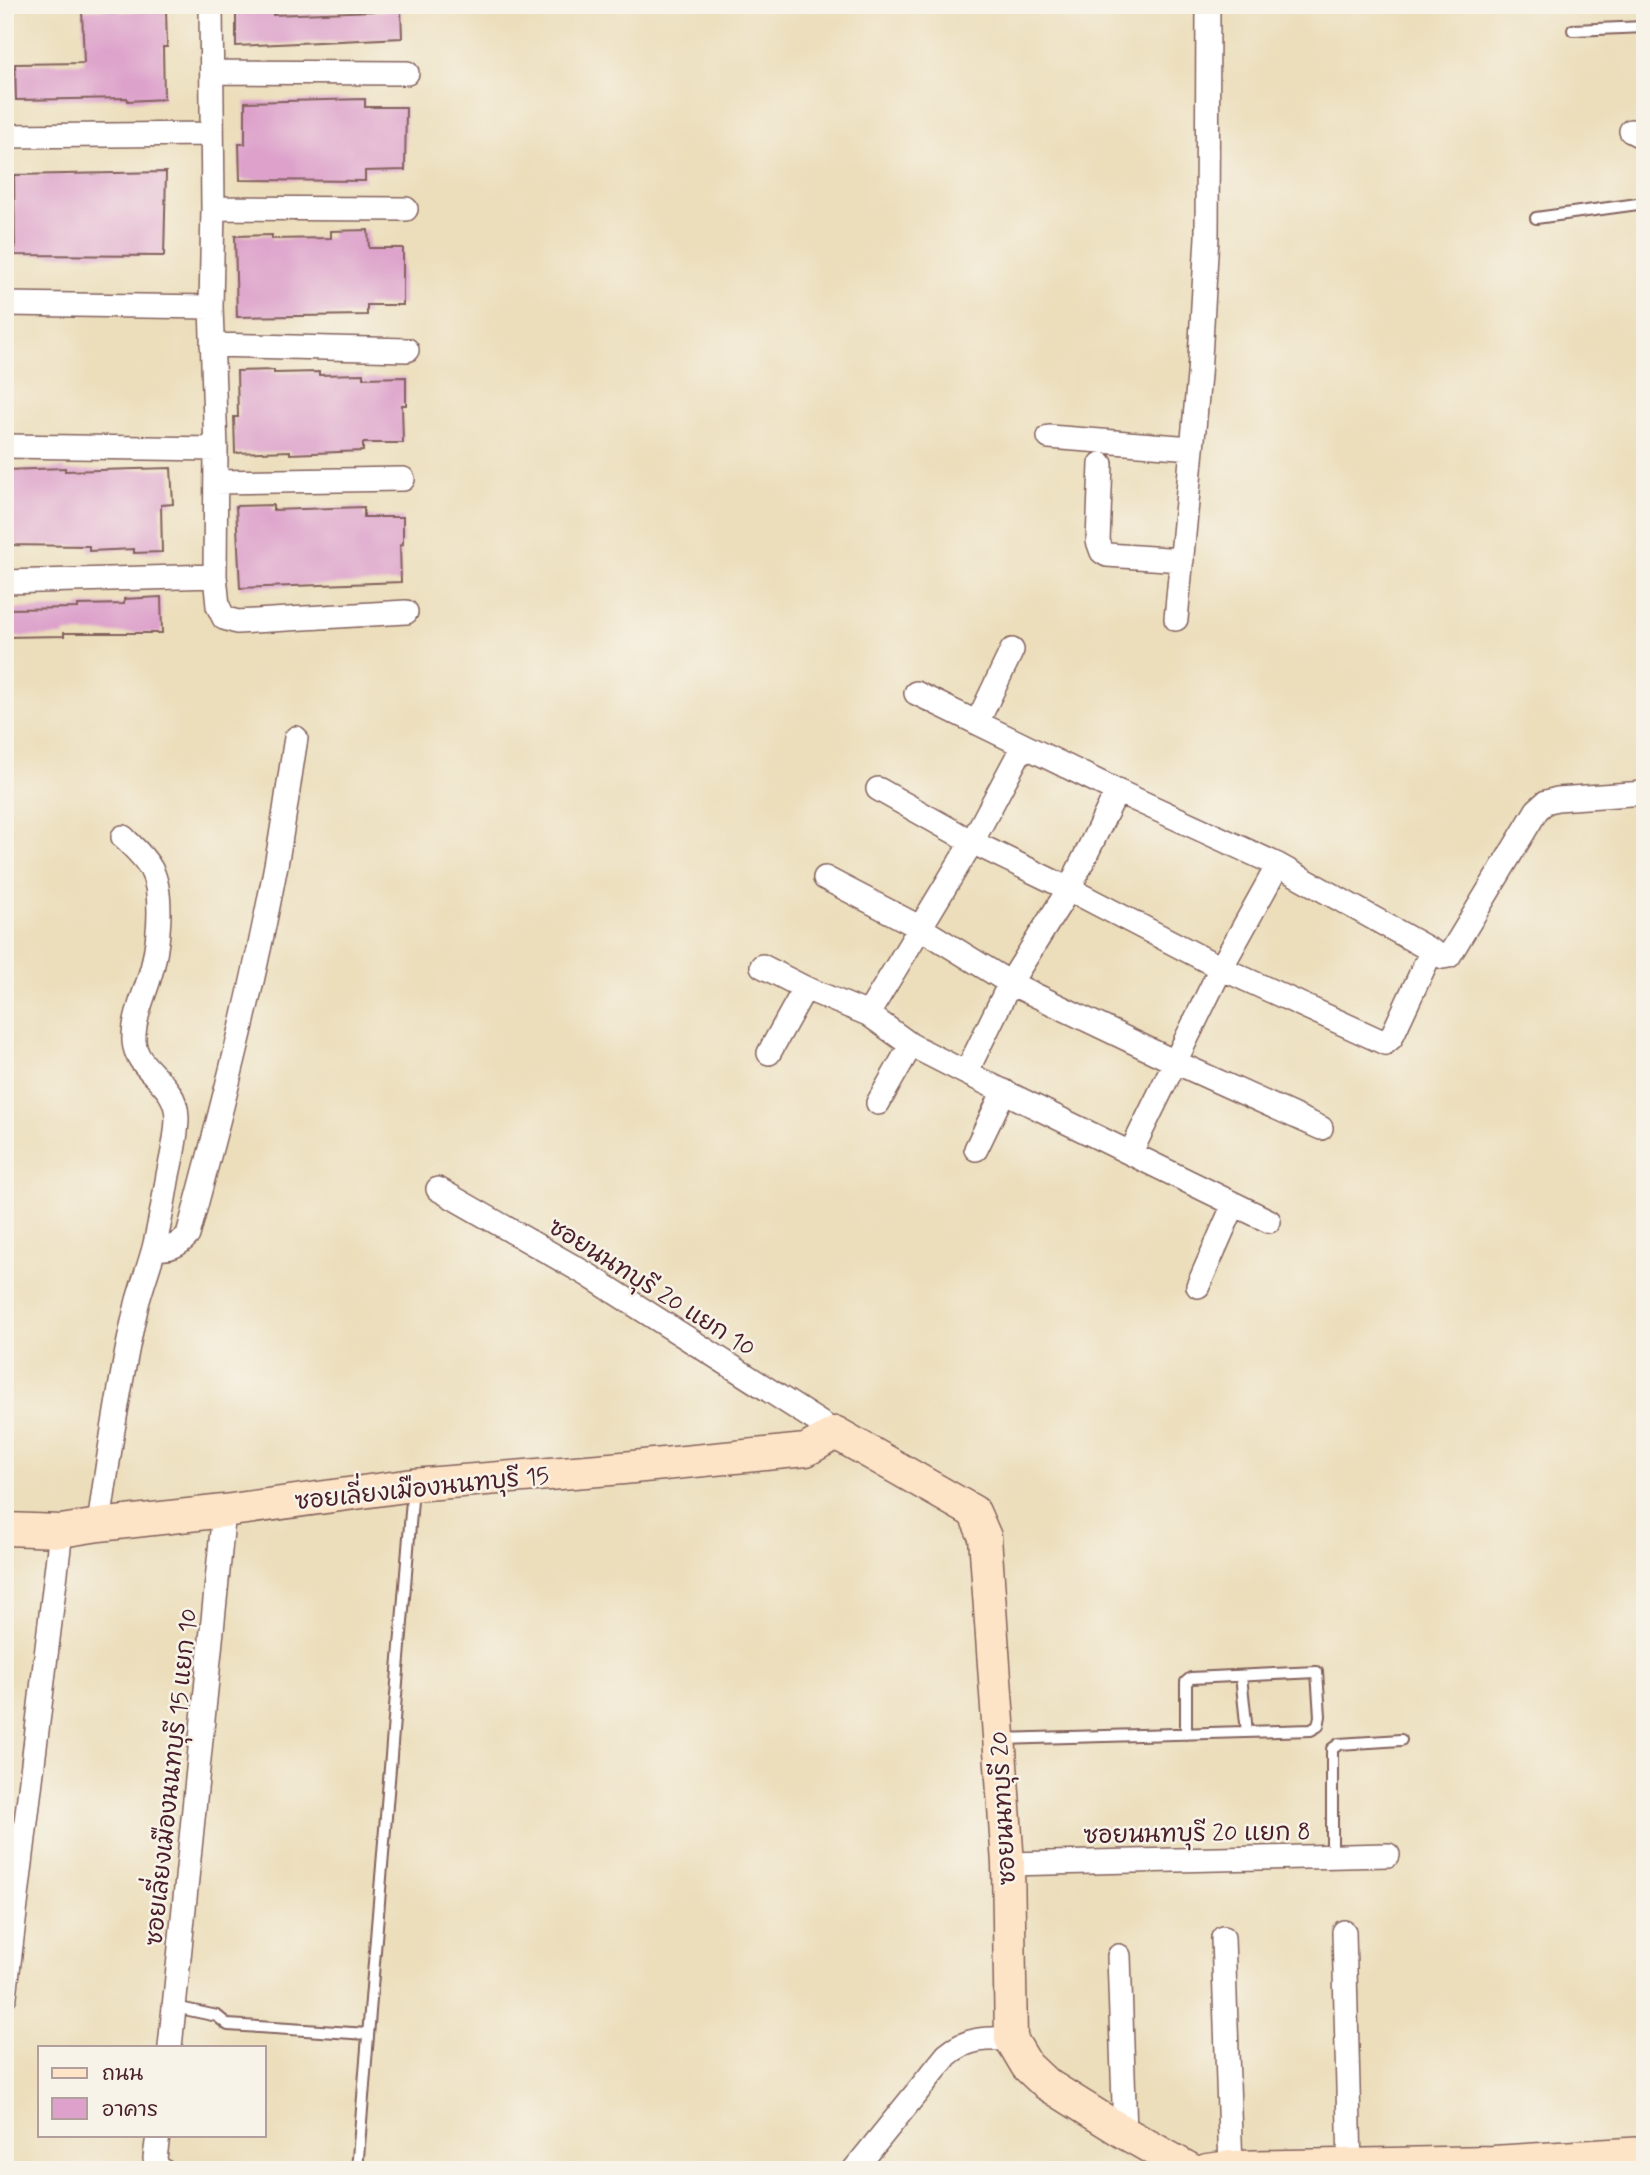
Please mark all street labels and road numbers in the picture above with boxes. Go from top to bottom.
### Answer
street label: ซอยนนทบุรี 20 แยก 10 [541,1211,761,1365]
street label: ซอยเลี่ยงเมืองนนทบุรี 15 [293,1453,551,1519]
street label: ซอยเลี่ยงเมืองนนทบุรี 15 แยก 10 [131,1606,207,1948]
street label: ซอยนนทบุรี 20 [984,1730,1025,1886]
street label: ซอยนนทบุรี 20 แยก 8 [1083,1816,1311,1853]

